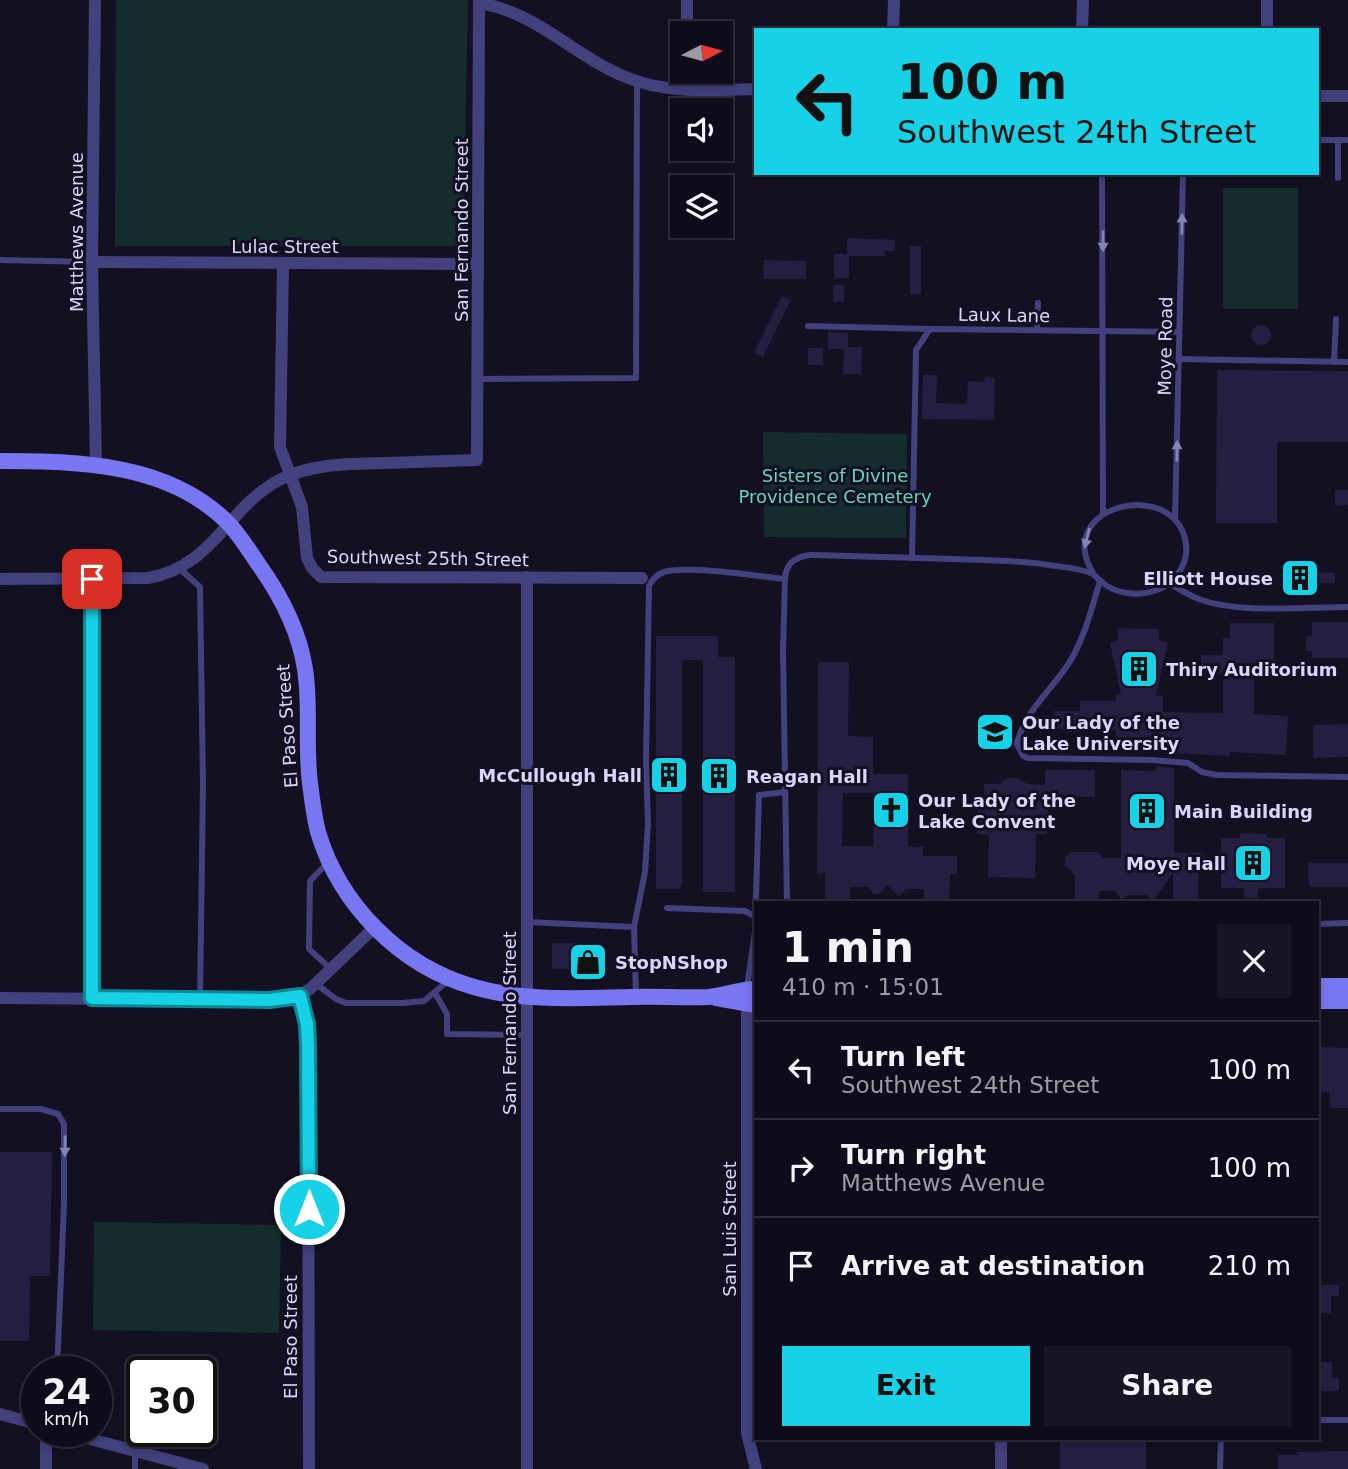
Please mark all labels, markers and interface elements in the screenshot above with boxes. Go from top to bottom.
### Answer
north arrow [670,21,733,84]
map controls [670,21,733,238]
text: 100 m [897,54,1067,111]
icon: left [782,56,873,147]
button: sound [670,98,733,161]
text: Southwest 24th Street [897,113,1256,151]
street label: San Fernando Street [451,138,472,322]
street label: Matthews Avenue [66,152,87,312]
button: layers [670,175,733,238]
one-way arrow [1176,213,1187,235]
one-way arrow [1097,231,1109,253]
street label: Lulac Street [231,236,339,257]
street label: Moye Road [1154,296,1176,396]
street label: Laux Lane [958,304,1050,326]
one-way arrow [1171,440,1183,462]
park label: Sisters of Divine Providence Cemetery [738,465,932,507]
one-way arrow [1081,528,1092,550]
street label: Southwest 25th Street [327,546,529,570]
pin [62,549,122,609]
building icon: Elliott House [1279,557,1321,599]
icon: arrive [73,560,111,598]
place label: Elliott House [1143,568,1273,589]
building icon: Thiry Auditorium [1118,648,1160,690]
place label: Thiry Auditorium [1166,659,1338,680]
street label: El Paso Street [272,663,302,789]
school or university icon: Our Lady of the Lake University [974,711,1016,753]
place label: Our Lady of the Lake University [1022,712,1180,754]
building icon: McCullough Hall [648,754,690,796]
building icon: Reagan Hall [698,755,740,797]
place label: McCullough Hall [478,765,642,786]
place label: Reagan Hall [746,766,868,787]
church icon: Our Lady of the Lake Convent [870,789,912,831]
place label: Our Lady of the Lake Convent [918,790,1076,832]
building icon: Main Building [1126,790,1168,832]
place label: Main Building [1174,801,1313,822]
building icon: Moye Hall [1232,842,1274,884]
place label: Moye Hall [1126,853,1226,874]
text: 1 min [782,923,914,972]
button: close [1217,924,1291,998]
street label: San Fernando Street [499,931,520,1115]
shop icon: StopNShop [567,941,609,983]
place label: StopNShop [615,952,728,973]
text: 410 m · 15:01 [782,974,944,1000]
text: Turn left [841,1042,965,1072]
icon: left [782,1051,820,1089]
text: 100 m [1208,1055,1291,1085]
text: Southwest 24th Street [841,1072,1099,1098]
one-way arrow [59,1136,71,1158]
text: Turn right [841,1140,986,1170]
icon: right [782,1149,820,1187]
text: 100 m [1208,1153,1291,1183]
street label: San Luis Street [719,1161,740,1297]
text: Matthews Avenue [841,1170,1045,1196]
position arrow [272,1172,346,1246]
icon: arrive [782,1247,820,1285]
text: Arrive at destination [841,1251,1145,1281]
text: 210 m [1208,1251,1291,1281]
street label: El Paso Street [280,1275,301,1399]
button: Exit [782,1346,1030,1426]
button: Share [1044,1346,1291,1426]
speed limit sign: 30 [126,1356,217,1447]
text: 24 [42,1372,91,1412]
text: km/h [44,1408,89,1429]

